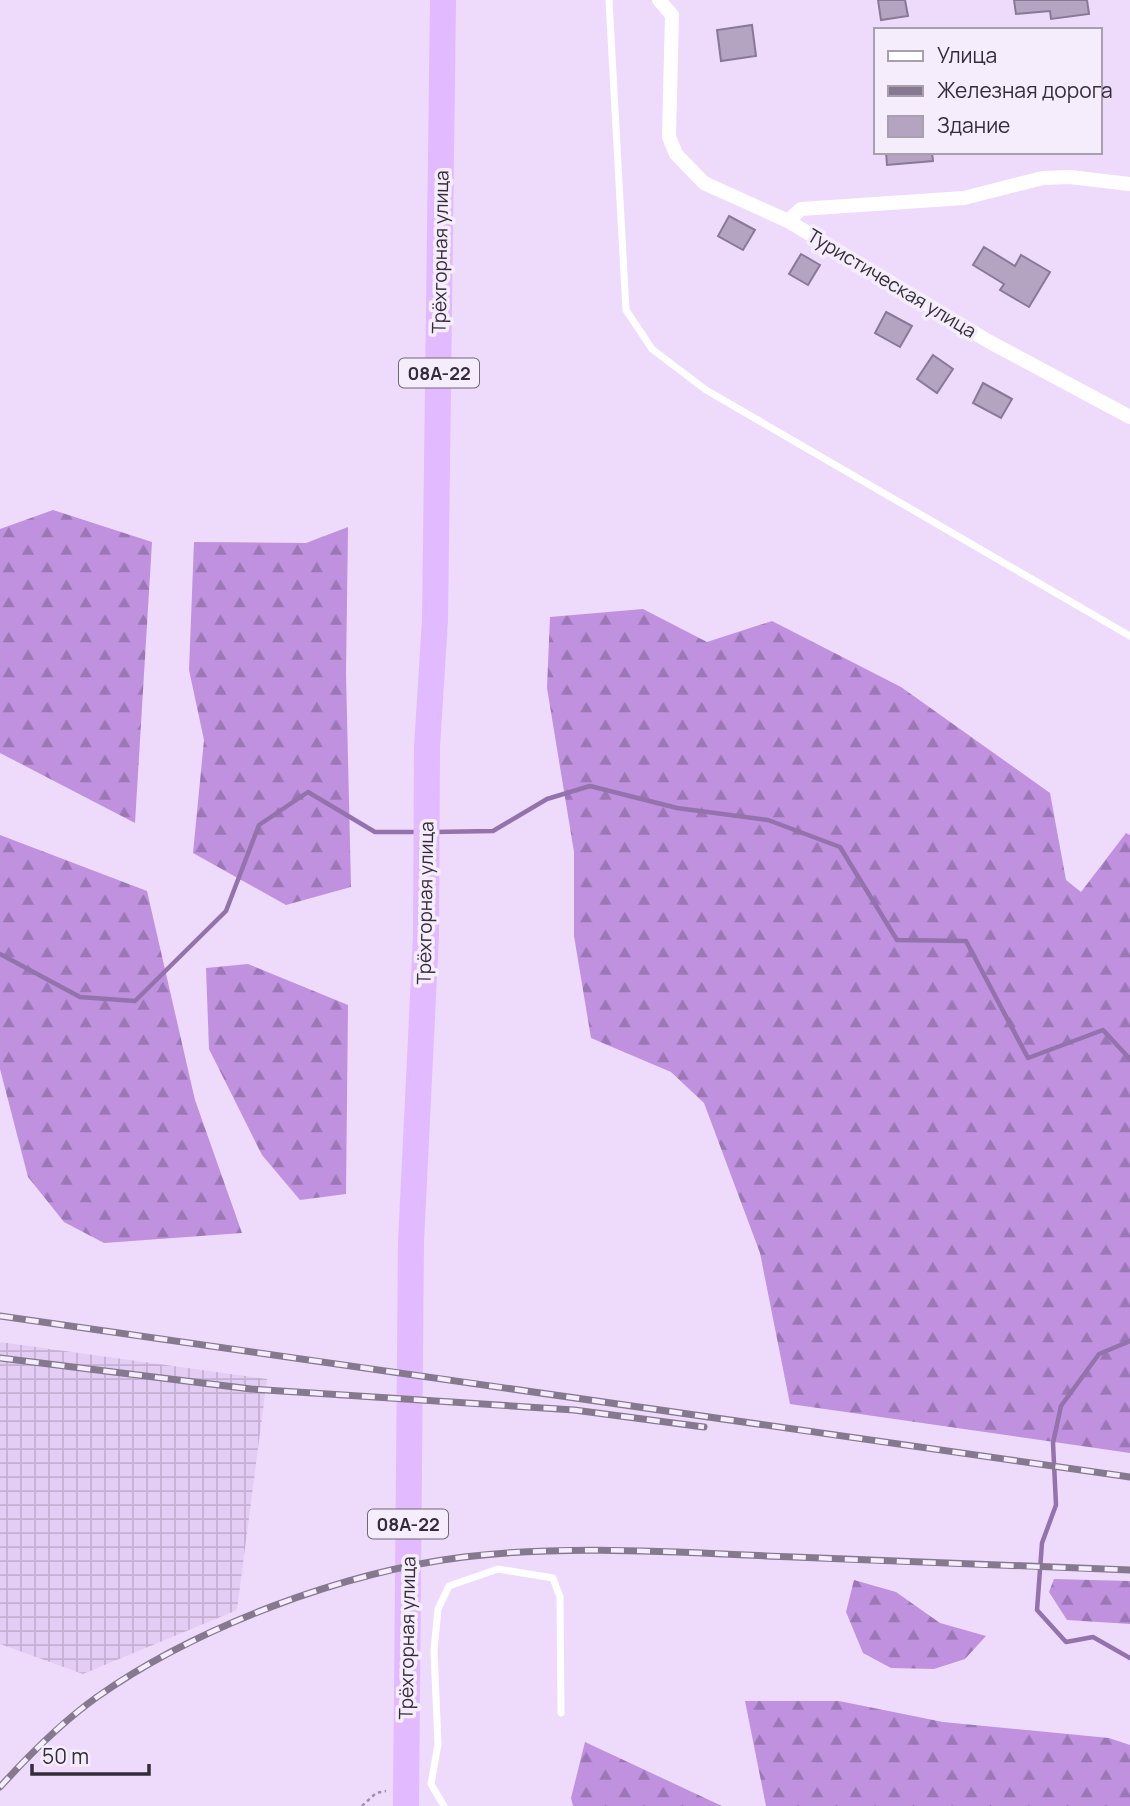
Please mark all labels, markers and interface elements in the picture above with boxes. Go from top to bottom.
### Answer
legend [874,28,1102,154]
text: Улица [937,41,997,69]
text: Железная дорога [937,76,1113,104]
text: Здание [937,111,1010,139]
street label: Трёхгорная улица [426,170,454,334]
street label: Туристическая улица [803,222,981,344]
road number: 08А-22 [399,358,479,388]
street label: Трёхгорная улица [411,821,439,985]
road number: 08А-22 [368,1510,448,1539]
street label: Трёхгорная улица [393,1556,421,1720]
scale bar [32,1732,149,1776]
text: 50 m [42,1742,89,1770]

